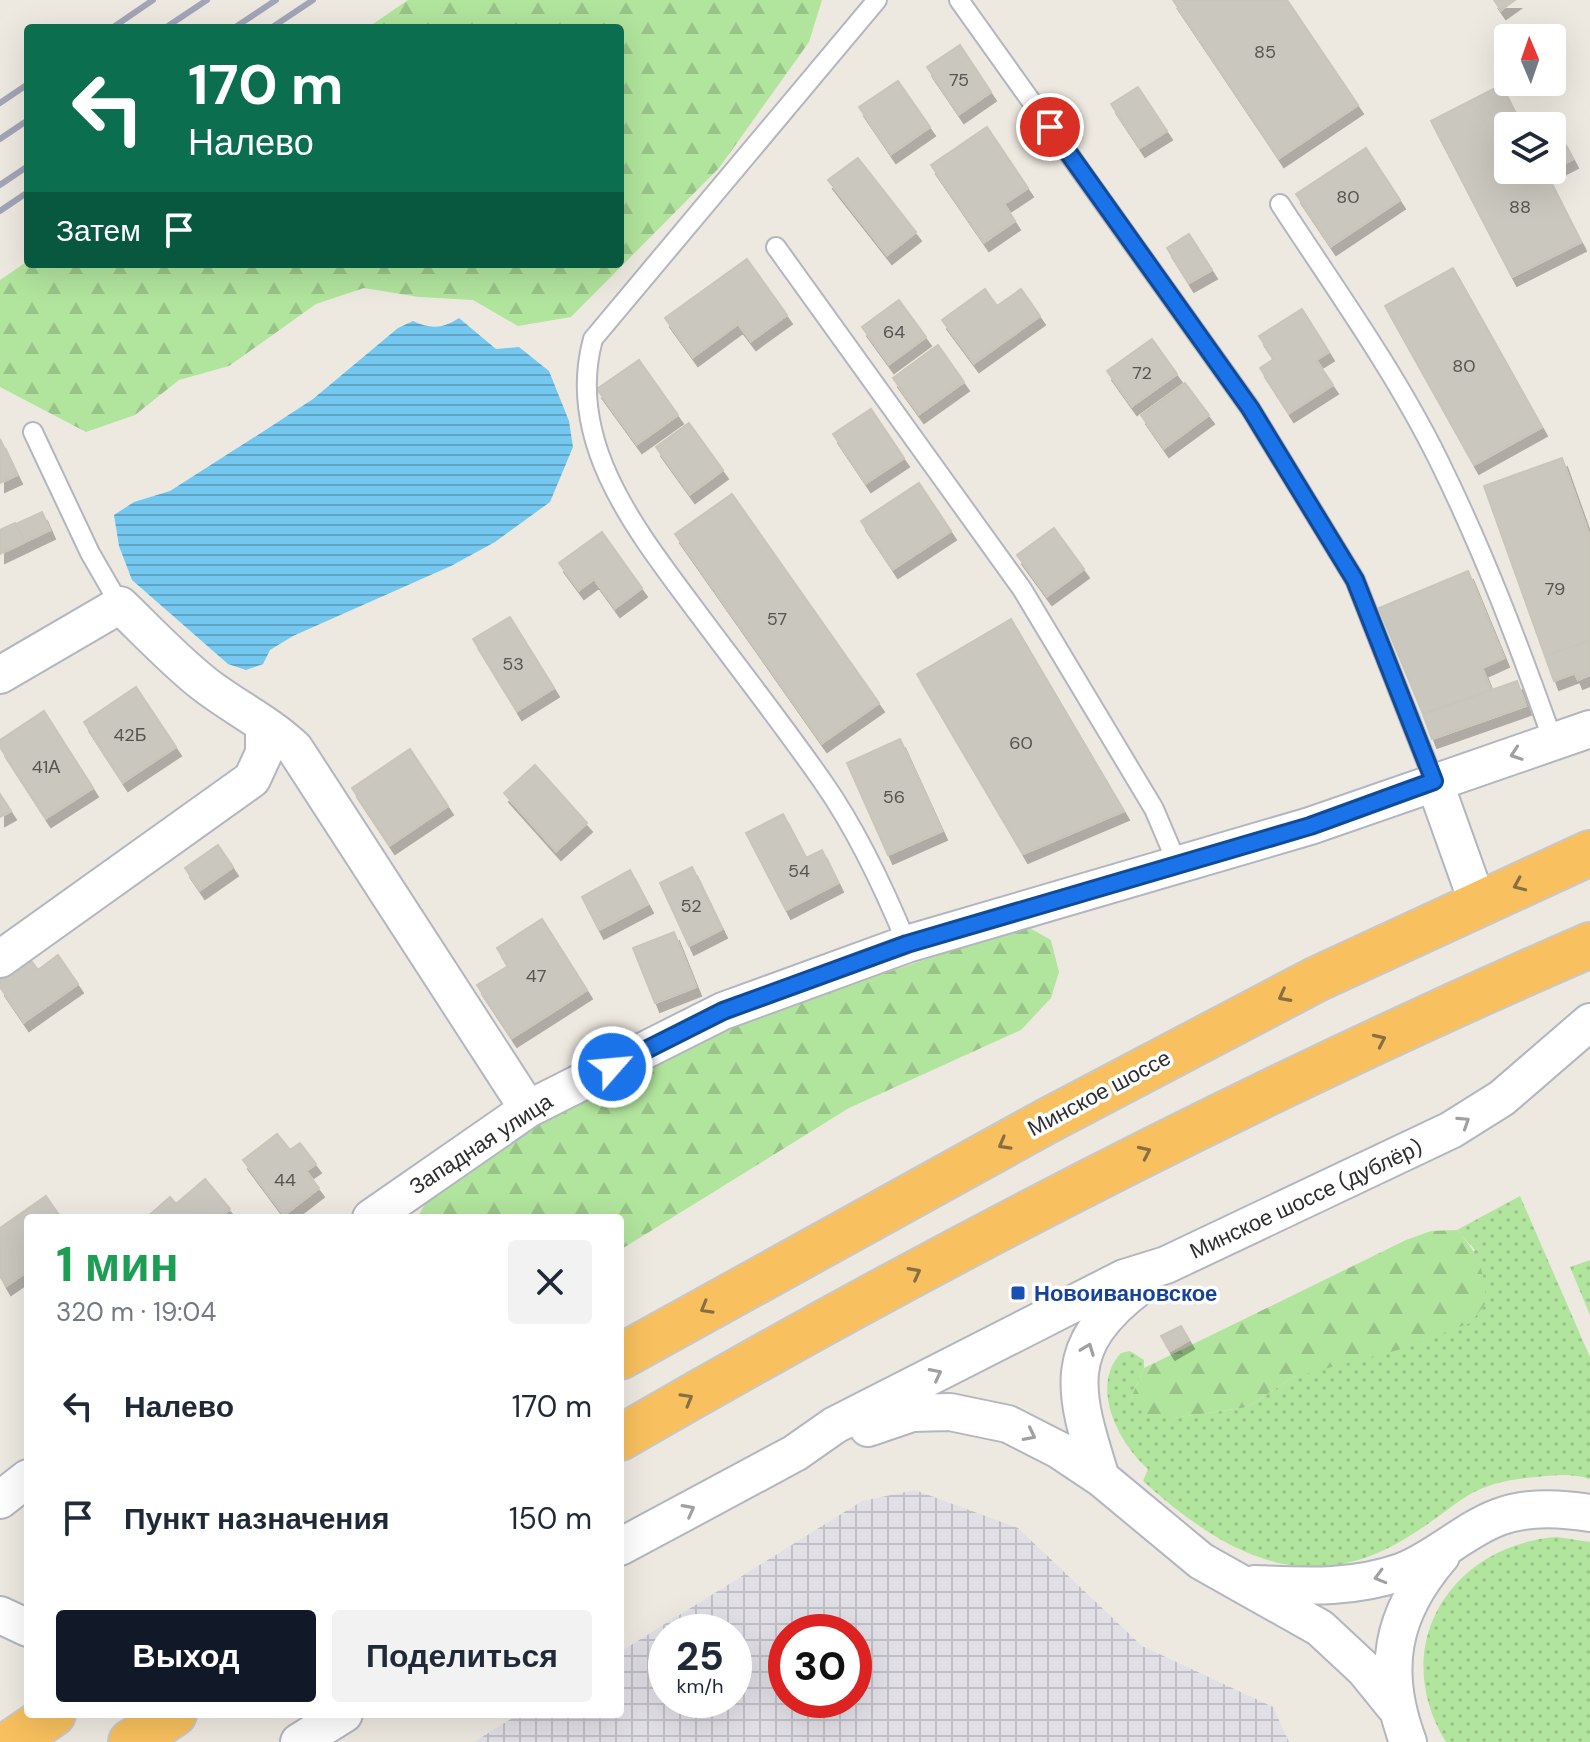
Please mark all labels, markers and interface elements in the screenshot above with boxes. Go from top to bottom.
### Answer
north arrow [1494,24,1566,96]
map controls [1494,24,1566,184]
house number: 85 [1254,40,1276,64]
text: 170 m [188,48,343,121]
icon: left [56,56,160,160]
house number: 75 [949,68,969,92]
pin [1016,93,1084,161]
icon: arrive [1028,105,1072,149]
button: layers [1494,112,1566,184]
text: Налево [188,119,314,166]
house number: 80 [1336,185,1360,209]
house number: 88 [1509,195,1531,219]
icon: arrive [157,208,201,252]
text: Затем [56,211,141,250]
house number: 64 [883,320,905,344]
house number: 80 [1452,354,1476,378]
house number: 72 [1132,361,1152,385]
house number: 79 [1545,577,1565,601]
house number: 57 [767,607,787,631]
house number: 53 [502,652,524,676]
house number: 42Б [113,723,147,747]
house number: 60 [1009,731,1033,755]
one-way arrow [1510,744,1524,760]
house number: 41А [32,755,60,779]
house number: 56 [883,785,905,809]
house number: 54 [788,859,810,883]
one-way arrow [1513,876,1527,892]
house number: 52 [680,894,702,918]
house number: 47 [526,964,546,988]
one-way arrow [1277,987,1292,1002]
position arrow [570,1025,654,1109]
one-way arrow [1371,1034,1386,1050]
street label: Минское шоссе [1022,1043,1176,1143]
street label: Западная улица [404,1086,559,1201]
one-way arrow [1455,1117,1469,1132]
street label: Минское шоссе (дублёр) [1185,1132,1427,1266]
one-way arrow [998,1134,1013,1149]
one-way arrow [1137,1146,1151,1162]
house number: 44 [274,1168,296,1192]
text: 1 мин [56,1233,179,1296]
button: close [508,1240,592,1324]
one-way arrow [906,1267,921,1282]
place label: Новоивановское [1034,1279,1217,1308]
marker: Новоивановское [1009,1284,1027,1302]
text: 320 m · 19:04 [56,1295,216,1329]
one-way arrow [700,1298,714,1314]
one-way arrow [1078,1343,1095,1357]
one-way arrow [927,1368,942,1383]
icon: left [56,1384,100,1428]
text: Налево [124,1387,234,1426]
text: 170 m [512,1387,592,1426]
one-way arrow [679,1393,693,1409]
one-way arrow [1022,1425,1037,1441]
icon: arrive [56,1496,100,1540]
text: Пункт назначения [124,1499,389,1538]
text: 150 m [509,1499,592,1538]
one-way arrow [680,1504,694,1520]
one-way arrow [1374,1568,1388,1585]
button: Выход [56,1610,316,1702]
button: Поделиться [332,1610,592,1702]
speed limit sign: 30 [768,1614,872,1718]
text: 25 [676,1630,724,1682]
text: km/h [676,1673,724,1699]

